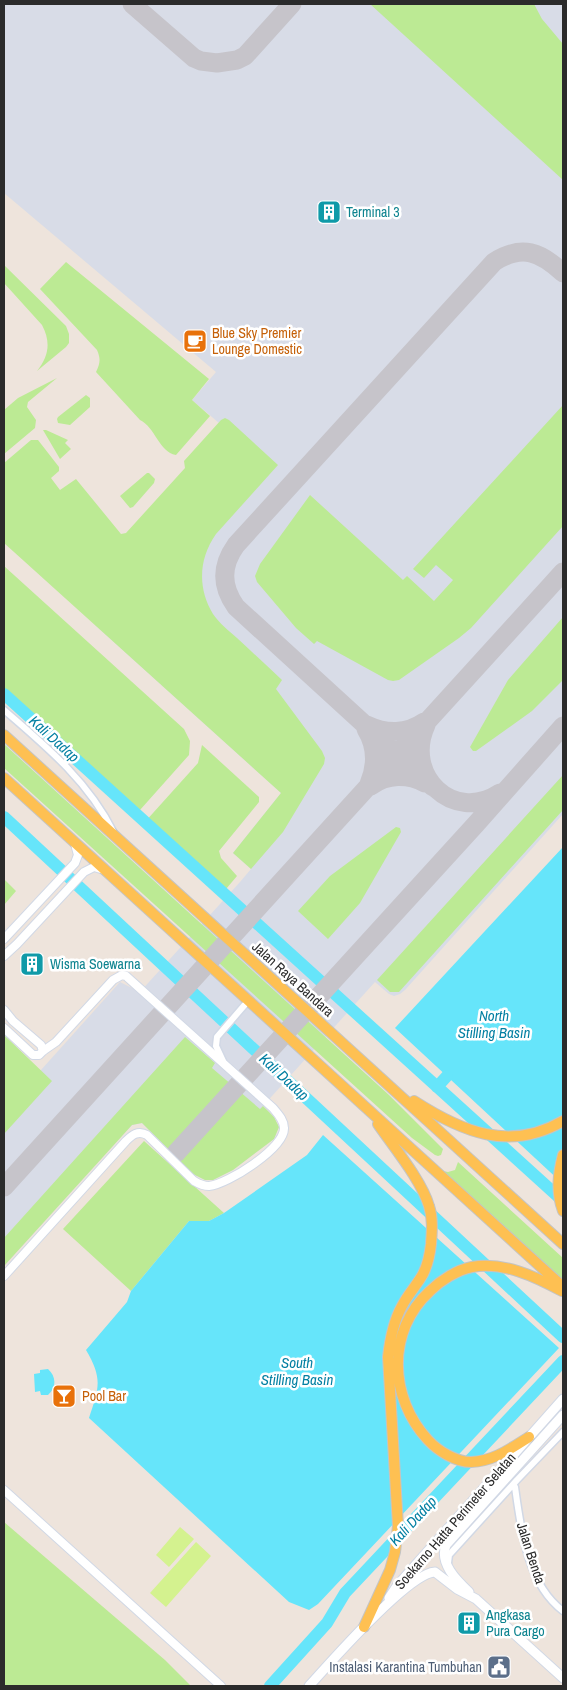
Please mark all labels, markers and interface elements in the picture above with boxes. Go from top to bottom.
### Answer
building icon: Terminal 3 [316,199,342,225]
place label: Terminal 3 [346,203,400,221]
place label: Blue Sky Premier Lounge Domestic [212,324,302,358]
cafe icon: Blue Sky Premier Lounge Domestic [182,328,208,354]
water label: Kali Dadap [25,710,84,767]
street label: Jalan Raya Bandara [248,938,338,1021]
building icon: Wisma Soewarna [19,951,45,977]
place label: Wisma Soewarna [50,955,141,973]
water label: North Stilling Basin [458,1005,530,1043]
water label: Kali Dadap [255,1048,314,1105]
water label: South Stilling Basin [261,1352,333,1390]
bar icon: Pool Bar [51,1383,77,1409]
place label: Pool Bar [82,1387,126,1405]
street label: Soekarno Hatta Perimeter Selatan [391,1449,519,1593]
water label: Kali Dadap [384,1491,441,1550]
street label: Jalan Benda [513,1520,550,1587]
place label: Angkasa Pura Cargo [485,1606,545,1640]
building icon: Angkasa Pura Cargo [456,1610,482,1636]
public building icon: Instalasi Karantina Tumbuhan [486,1654,512,1680]
place label: Instalasi Karantina Tumbuhan [329,1658,482,1676]

